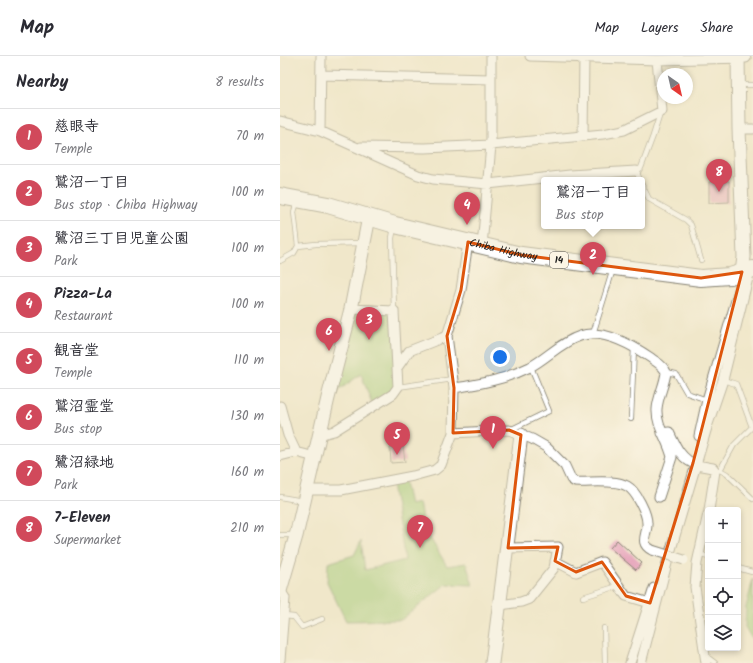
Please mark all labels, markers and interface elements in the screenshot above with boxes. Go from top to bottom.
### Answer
text: Map [20,13,54,43]
text: Map [595,17,619,39]
text: Layers [641,17,679,39]
text: Share [701,17,733,39]
north arrow [657,68,693,104]
text: Nearby [16,69,68,96]
text: 8 results [215,72,264,93]
text: 慈眼寺 [54,115,99,139]
text: 1 [27,126,31,147]
text: 70 m [236,126,264,147]
text: Temple [54,139,92,160]
pin: 8 [706,159,732,192]
text: 鷲沼一丁目 [54,171,129,195]
popup [541,177,645,229]
text: 鷲沼一丁目 [555,181,631,205]
text: 2 [25,182,33,203]
text: 100 m [231,182,264,203]
pin: 4 [454,192,480,225]
text: Bus stop · Chiba Highway [54,195,197,216]
text: Bus stop [555,205,603,226]
text: 鷺沼三丁目児童公園 [54,227,189,251]
street label: Chiba Highway [467,234,539,266]
text: 3 [25,238,33,259]
text: 100 m [231,238,264,259]
pin: 2 [580,242,606,275]
text: Park [54,251,78,272]
road number: 14 [550,252,568,268]
text: Pizza-La [54,282,112,306]
text: 4 [25,294,33,315]
text: 100 m [231,294,264,315]
text: Restaurant [54,306,113,327]
pin: 3 [356,307,382,340]
pin: 6 [316,318,342,351]
text: 観音堂 [54,339,99,363]
your location [490,347,510,367]
text: 5 [26,350,32,371]
text: 110 m [234,350,264,371]
text: Temple [54,363,92,384]
text: 鷲沼霊堂 [54,395,114,419]
text: 6 [25,406,33,427]
text: 130 m [230,406,264,427]
pin: 1 [480,416,506,449]
text: Bus stop [54,419,102,440]
pin: 5 [384,422,410,455]
text: 鷺沼緑地 [54,451,114,475]
text: 7 [26,462,32,483]
text: 160 m [231,462,264,483]
text: Park [54,475,78,496]
text: 7-Eleven [54,506,111,530]
map controls [705,507,741,651]
button: + [705,507,741,543]
pin: 7 [407,515,433,548]
text: 8 [25,518,33,539]
text: 210 m [230,518,264,539]
text: Supermarket [54,530,121,551]
button: − [705,543,741,579]
button: locate [705,579,741,615]
button: layers [705,615,741,651]

